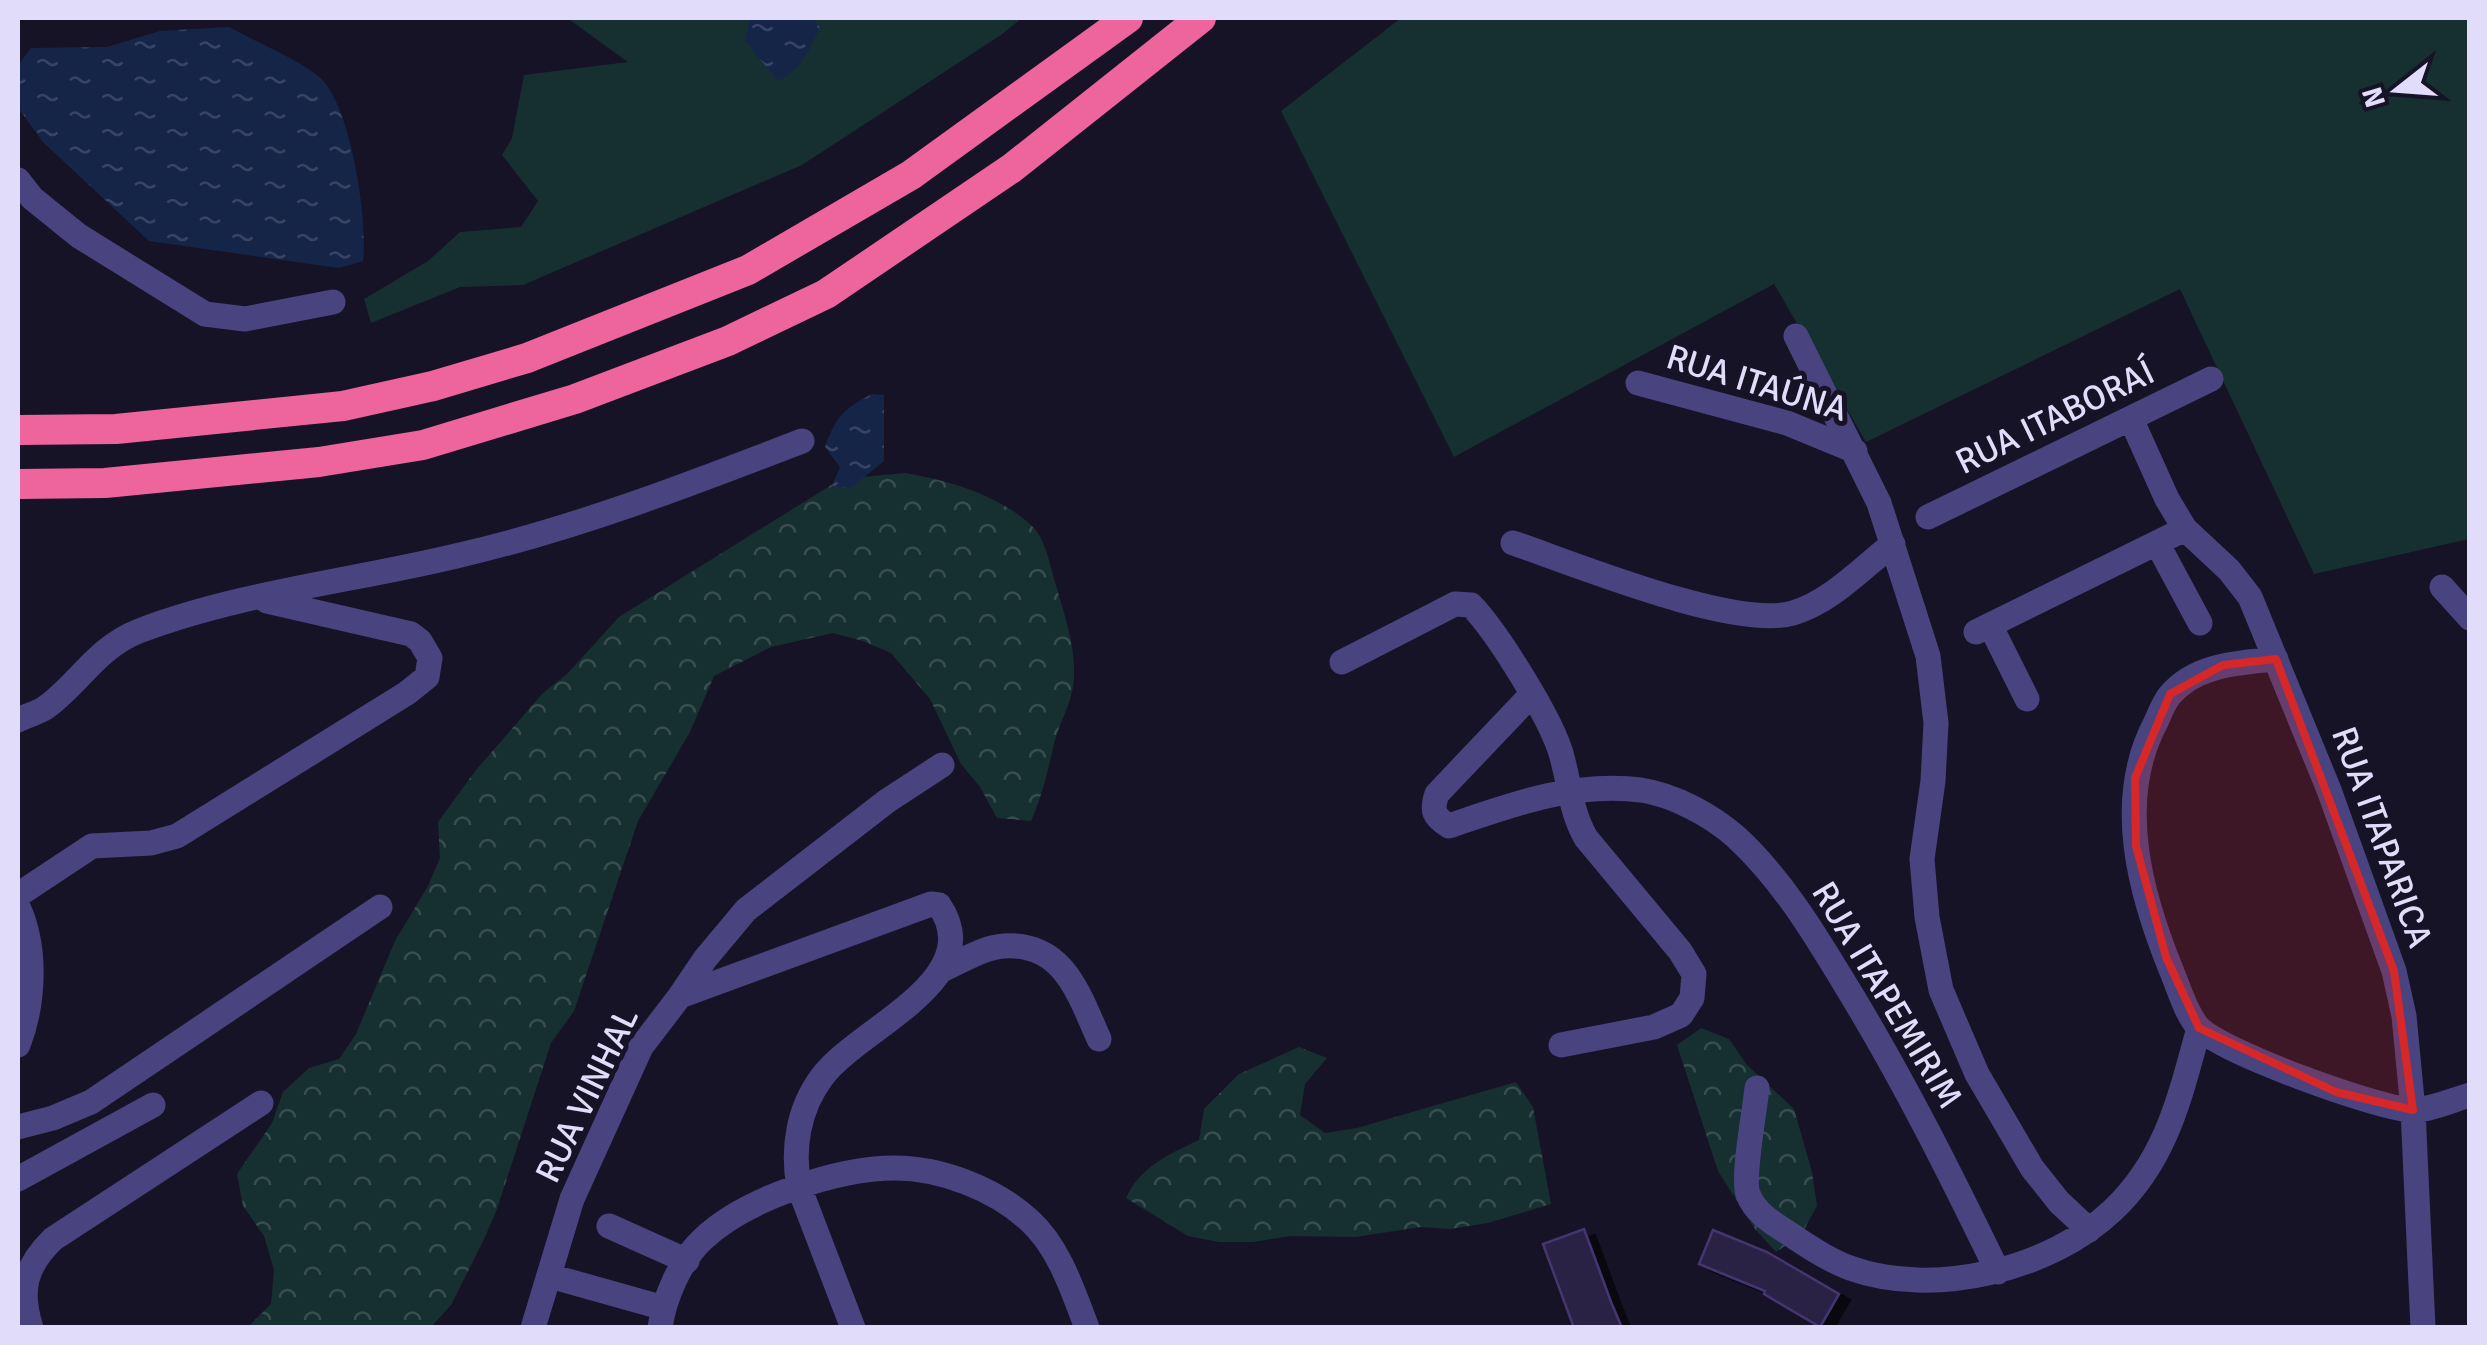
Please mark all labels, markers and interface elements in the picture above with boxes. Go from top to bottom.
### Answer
north arrow [2347,40,2447,140]
text: N [2355,83,2393,111]
street label: RUA ITAÚNA [1661,335,1853,431]
street label: RUA ITABORAÍ [1949,350,2162,484]
street label: RUA ITAPARICA [2322,721,2442,953]
street label: RUA ITAPEMIRIM [1802,874,1972,1116]
street label: RUA VINHAL [526,1000,648,1190]

